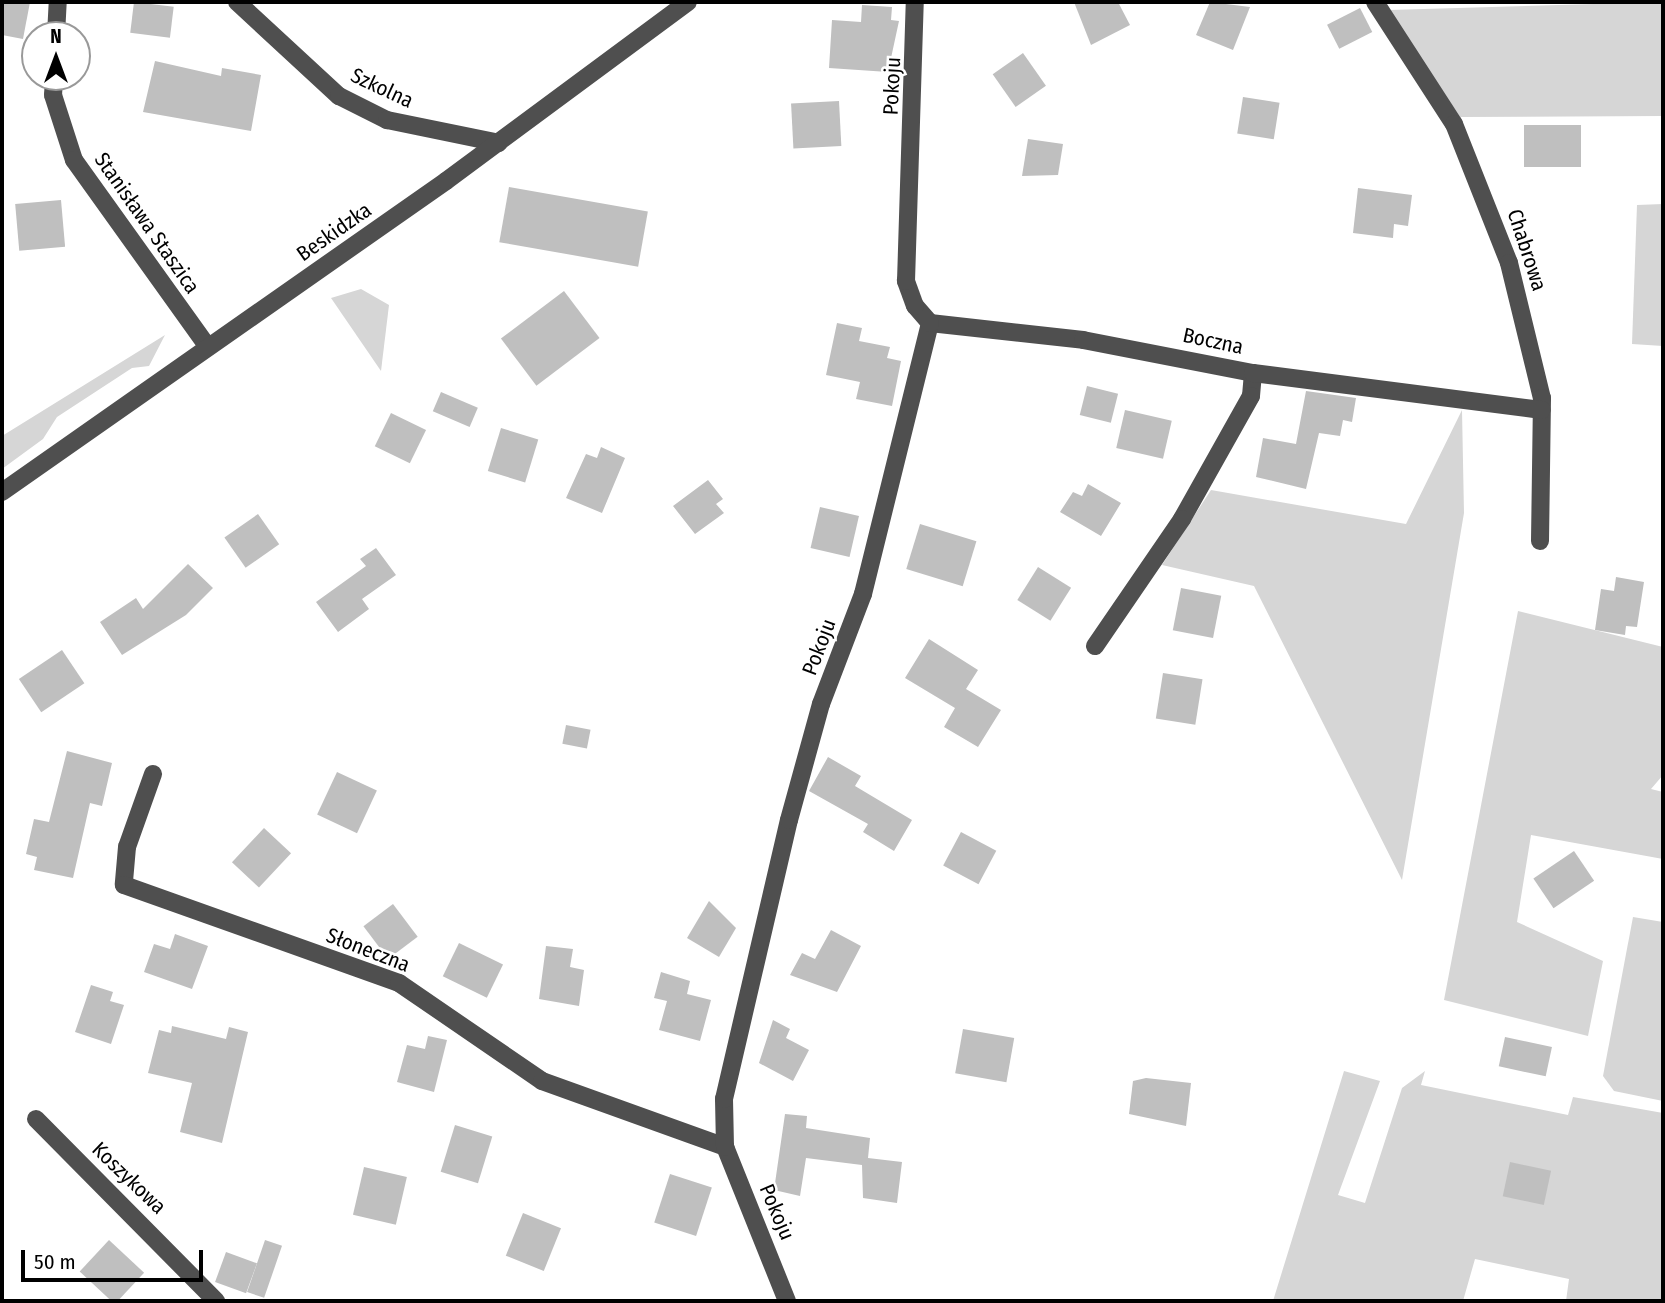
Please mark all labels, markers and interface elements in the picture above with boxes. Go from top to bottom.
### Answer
north arrow [21,21,91,91]
text: N [50,25,62,48]
street label: Pokoju [878,56,906,116]
street label: Szkolna [347,63,417,113]
street label: Stanisława Staszica [89,148,205,298]
street label: Beskidzka [292,197,376,267]
street label: Chabrowa [1502,206,1552,294]
street label: Boczna [1180,322,1246,360]
street label: Pokoju [797,615,841,679]
street label: Słoneczna [323,923,413,977]
street label: Koszykowa [87,1137,171,1219]
street label: Pokoju [754,1180,800,1244]
scale bar [24,1236,206,1280]
text: 50 m [34,1249,76,1275]

